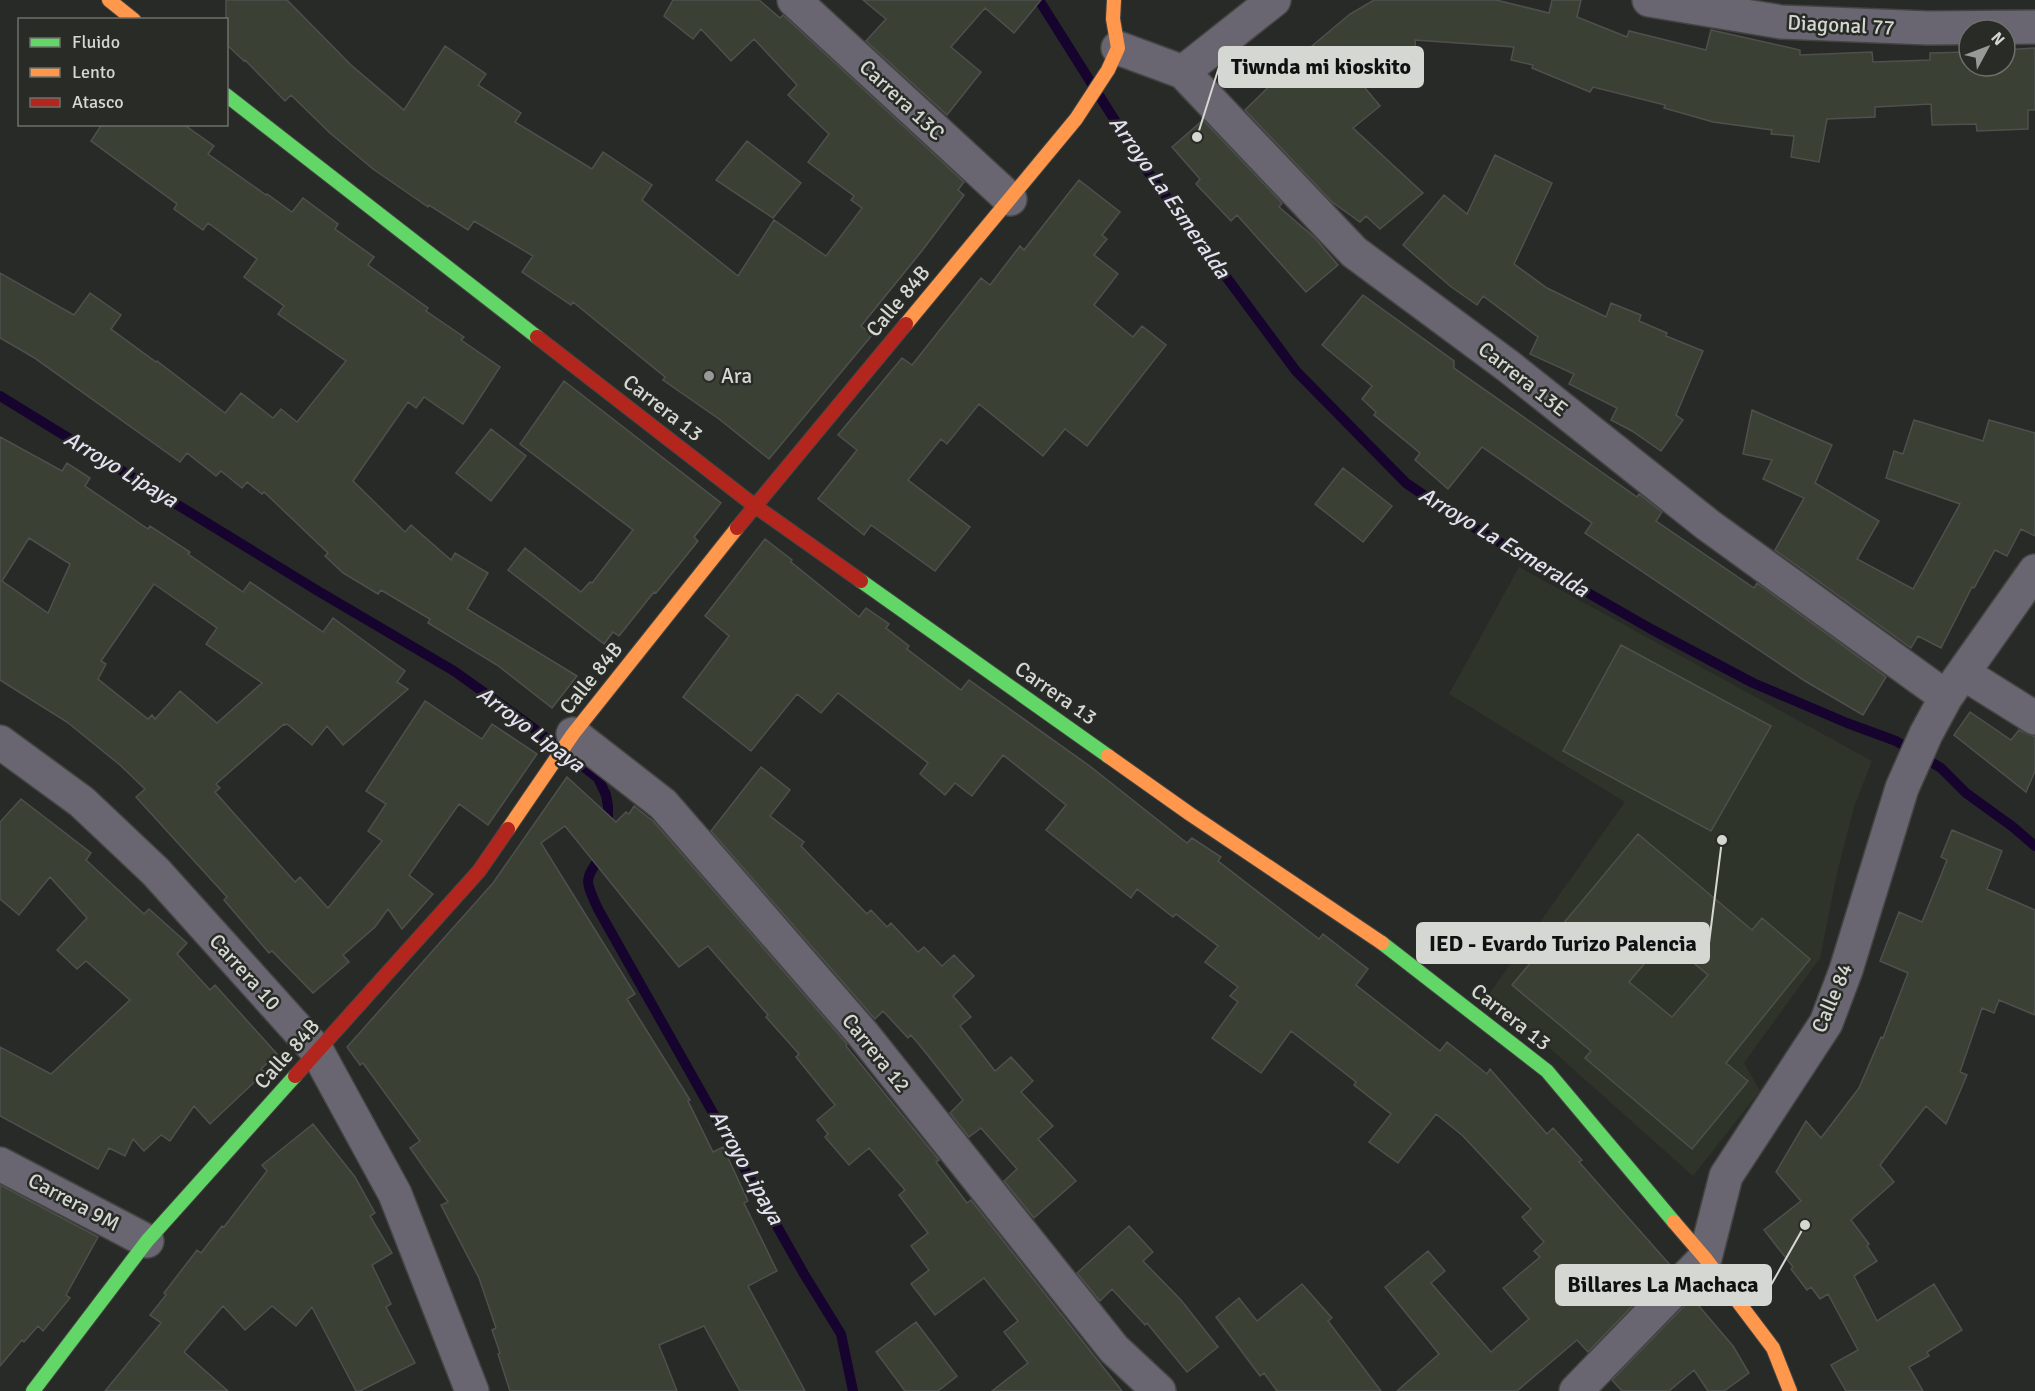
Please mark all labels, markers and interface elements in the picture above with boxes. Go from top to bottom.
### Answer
street label: Diagonal 77 [1787,9,1895,41]
legend [18,18,228,126]
north arrow [1957,18,2017,78]
text: N [1986,28,2009,50]
text: Fluido [72,31,120,53]
callout: Tiwnda mi kioskito [1219,47,1423,87]
text: Tiwnda mi kioskito [1231,53,1411,80]
street label: Carrera 13C [854,54,950,146]
text: Lento [72,61,115,83]
text: Atasco [72,91,124,113]
water label: Arroyo La Esmeralda [1104,110,1237,284]
street label: Calle 84B [861,260,935,342]
street label: Carrera 13E [1473,336,1573,422]
place label: Ara [721,363,752,389]
street label: Carrera 13 [618,369,708,447]
marker: Ara [702,369,716,383]
water label: Arroyo Lipaya [59,425,183,514]
water label: Arroyo La Esmeralda [1414,481,1594,604]
street label: Calle 84B [554,637,628,719]
street label: Carrera 13 [1010,655,1102,731]
water label: Arroyo Lipaya [472,680,591,779]
callout: IED - Evardo Turizo Palencia [1417,923,1709,963]
street label: Carrera 10 [204,928,286,1016]
text: IED - Evardo Turizo Palencia [1429,930,1697,957]
street label: Calle 84 [1806,959,1858,1037]
street label: Carrera 13 [1466,978,1556,1056]
street label: Carrera 12 [836,1008,916,1098]
street label: Calle 84B [249,1013,325,1095]
water label: Arroyo Lipaya [704,1105,790,1230]
street label: Carrera 9M [24,1167,124,1237]
callout: Billares La Machaca [1556,1265,1771,1305]
text: Billares La Machaca [1567,1271,1759,1298]

